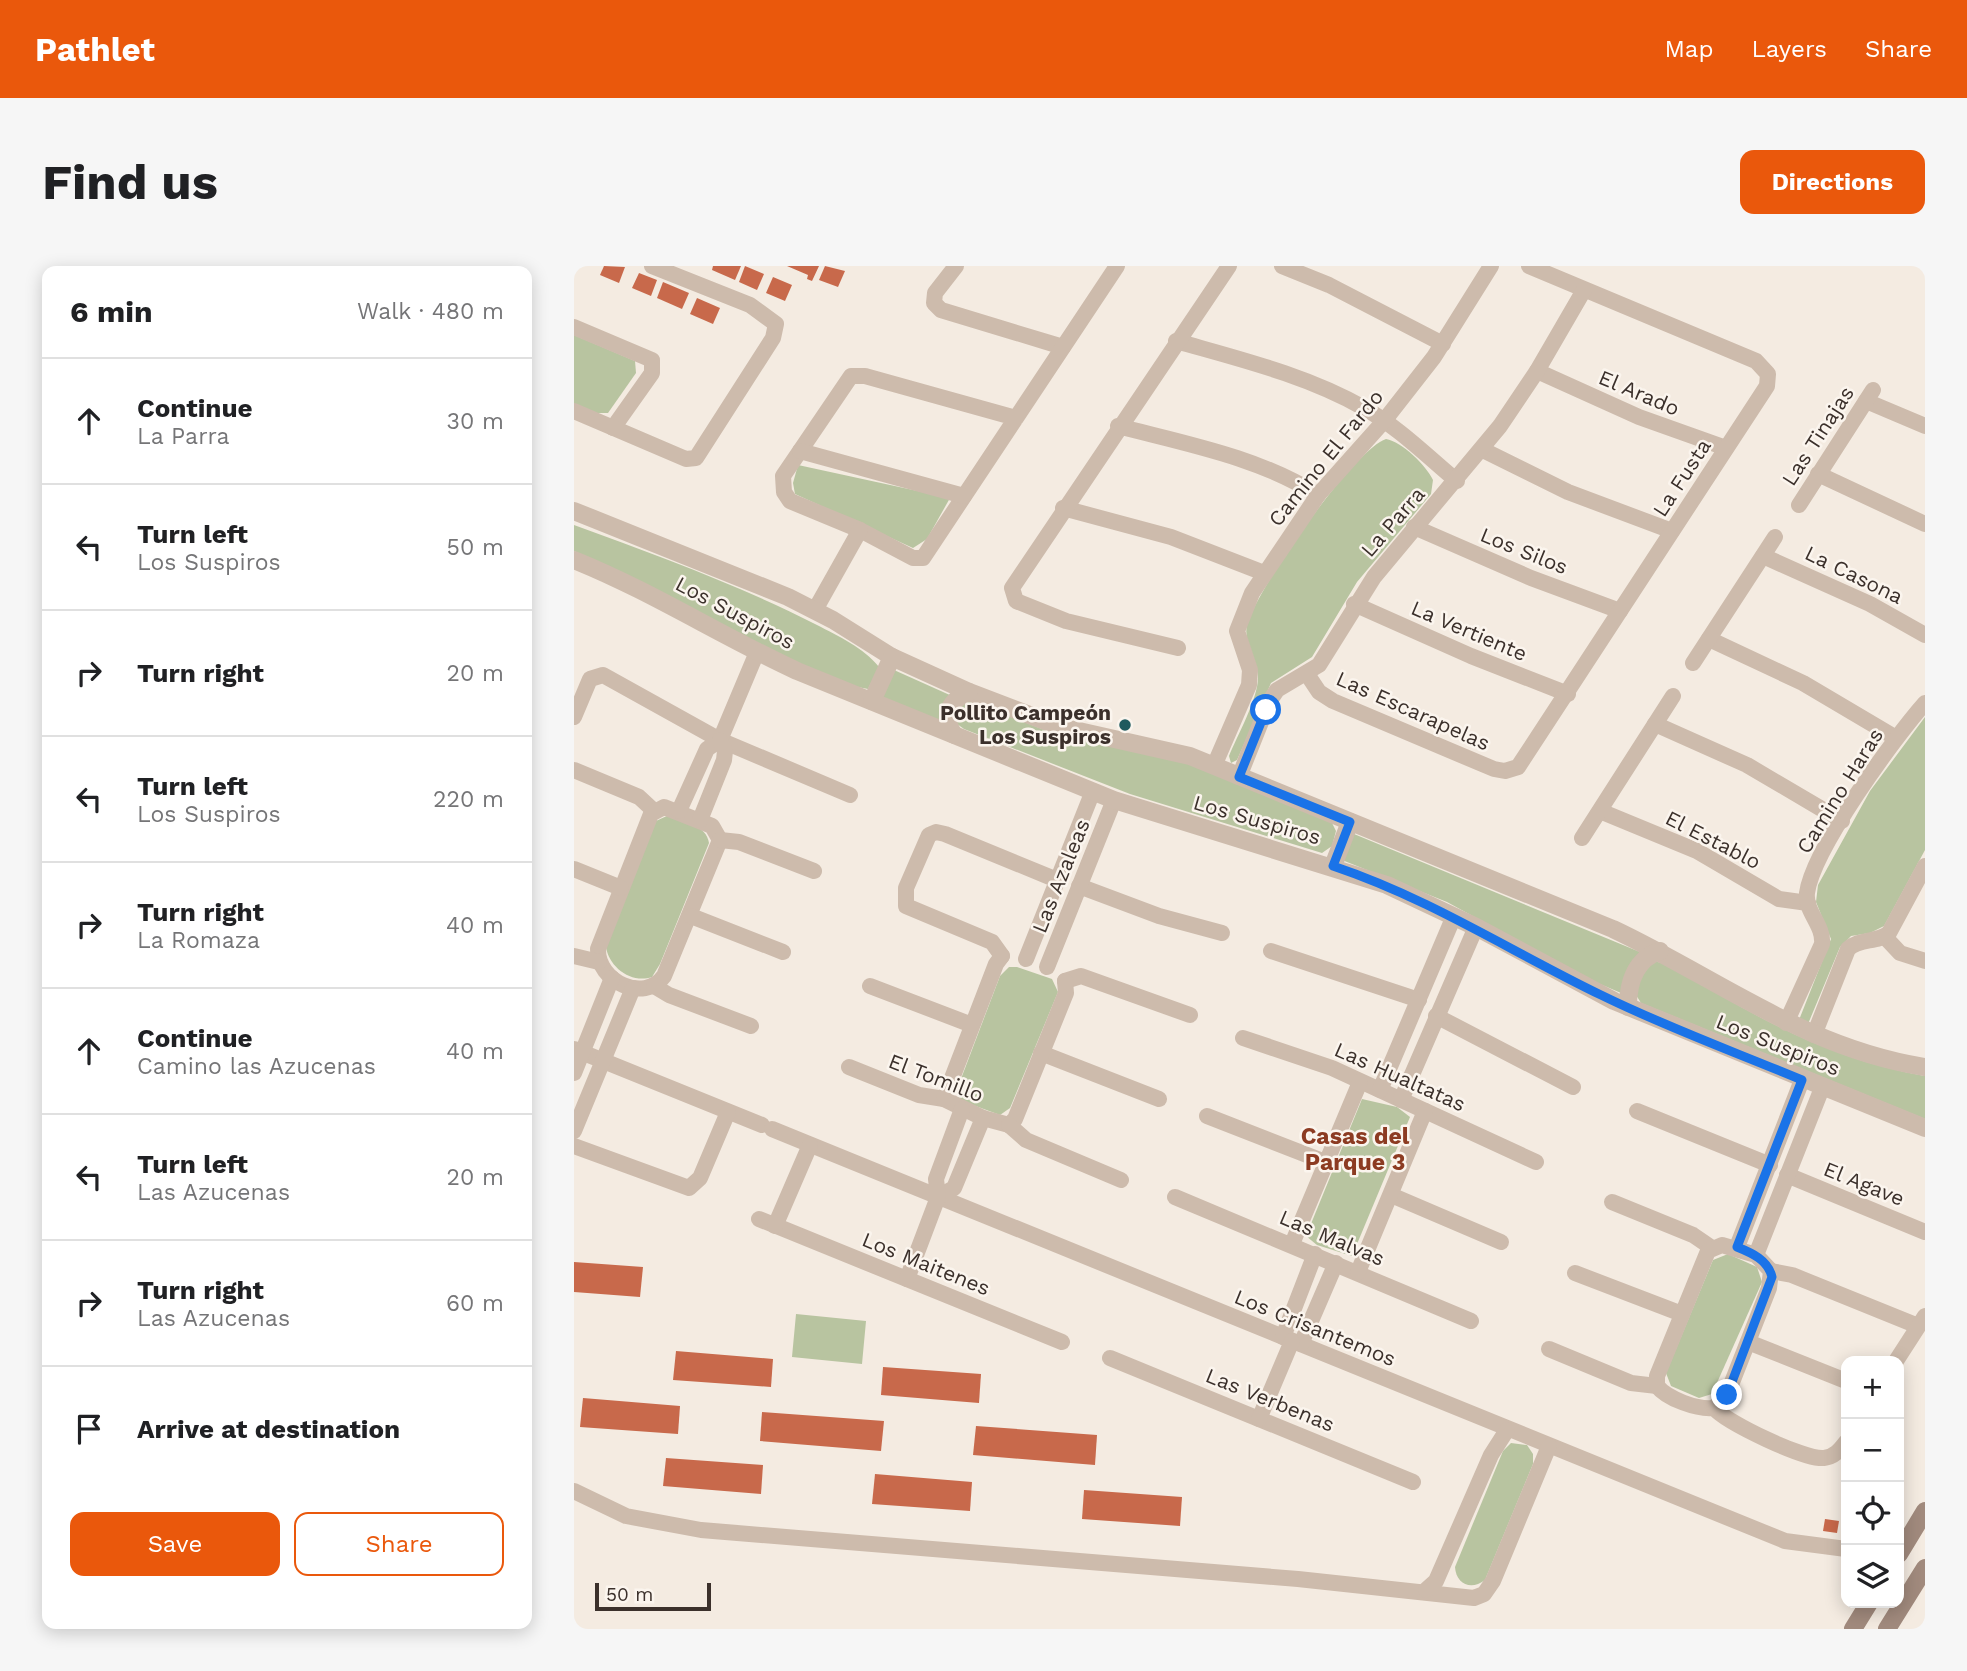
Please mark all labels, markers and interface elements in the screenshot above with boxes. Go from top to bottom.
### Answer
text: Pathlet [35,30,155,69]
text: Map [1665,35,1713,63]
text: Layers [1751,35,1827,63]
text: Share [1865,35,1932,63]
button: Directions [1740,150,1925,214]
text: Find us [42,153,218,211]
text: 6 min [70,294,153,329]
text: Walk · 480 m [357,298,504,325]
street label: El Arado [1595,364,1683,421]
street label: Las Tinajas [1776,381,1859,490]
street label: Camino El Fardo [1263,384,1388,531]
text: Continue [137,393,253,423]
icon: ahead [70,402,108,440]
text: 30 m [447,408,504,435]
text: La Parra [137,423,230,450]
street label: La Fusta [1647,434,1716,521]
street label: La Parra [1355,481,1430,562]
text: Turn left [137,519,248,549]
street label: Los Silos [1477,522,1572,579]
icon: left [70,528,108,566]
text: 50 m [447,534,504,561]
street label: La Casona [1801,540,1907,609]
text: Los Suspiros [137,549,281,576]
street label: Los Suspiros [671,571,799,654]
street label: La Vertiente [1408,595,1531,666]
icon: right [70,654,108,692]
text: Turn right [137,658,264,688]
text: 20 m [447,660,504,687]
street label: Las Escarapelas [1332,665,1494,756]
route start [1250,694,1281,725]
place label: Pollito Campeón Los Suspiros [940,700,1111,749]
marker: Pollito Campeón Los Suspiros [1117,717,1133,733]
street label: Camino Haras [1791,723,1888,858]
text: Turn left [137,771,248,801]
icon: left [70,780,108,818]
text: 220 m [433,786,504,813]
street label: Los Suspiros [1191,789,1324,850]
text: Los Suspiros [137,801,281,828]
street label: El Establo [1661,805,1765,874]
street label: Las Azaleas [1026,815,1095,936]
text: Turn right [137,897,264,927]
icon: right [70,906,108,944]
text: 40 m [446,912,504,939]
text: La Romaza [137,927,260,954]
street label: Los Suspiros [1713,1008,1844,1081]
text: Continue [137,1023,253,1053]
icon: ahead [70,1032,108,1070]
street label: Las Hualtatas [1331,1036,1470,1117]
text: 40 m [446,1038,504,1065]
street label: El Tomillo [885,1048,987,1107]
text: Camino las Azucenas [137,1053,376,1080]
district label: Casas del Parque 3 [1301,1123,1410,1176]
text: Turn left [137,1149,248,1179]
street label: El Agave [1820,1156,1908,1211]
icon: left [70,1158,108,1196]
text: 20 m [447,1164,504,1191]
text: Las Azucenas [137,1179,290,1206]
street label: Las Malvas [1276,1204,1389,1271]
street label: Los Maitenes [859,1227,994,1300]
text: Turn right [137,1275,264,1305]
icon: right [70,1284,108,1322]
street label: Los Crisantemos [1231,1284,1400,1371]
text: 60 m [446,1290,504,1317]
text: Las Azucenas [137,1305,290,1332]
map controls [1841,1356,1904,1608]
button: + [1841,1356,1904,1419]
street label: Las Verbenas [1202,1362,1338,1437]
route end [1711,1379,1742,1410]
icon: arrive [70,1410,108,1448]
text: Arrive at destination [137,1414,400,1444]
button: − [1841,1419,1904,1482]
button: locate [1841,1482,1904,1545]
button: Save [70,1512,280,1576]
button: Share [294,1512,504,1576]
button: layers [1841,1545,1904,1608]
scale bar [595,1580,710,1612]
text: 50 m [606,1583,653,1606]

